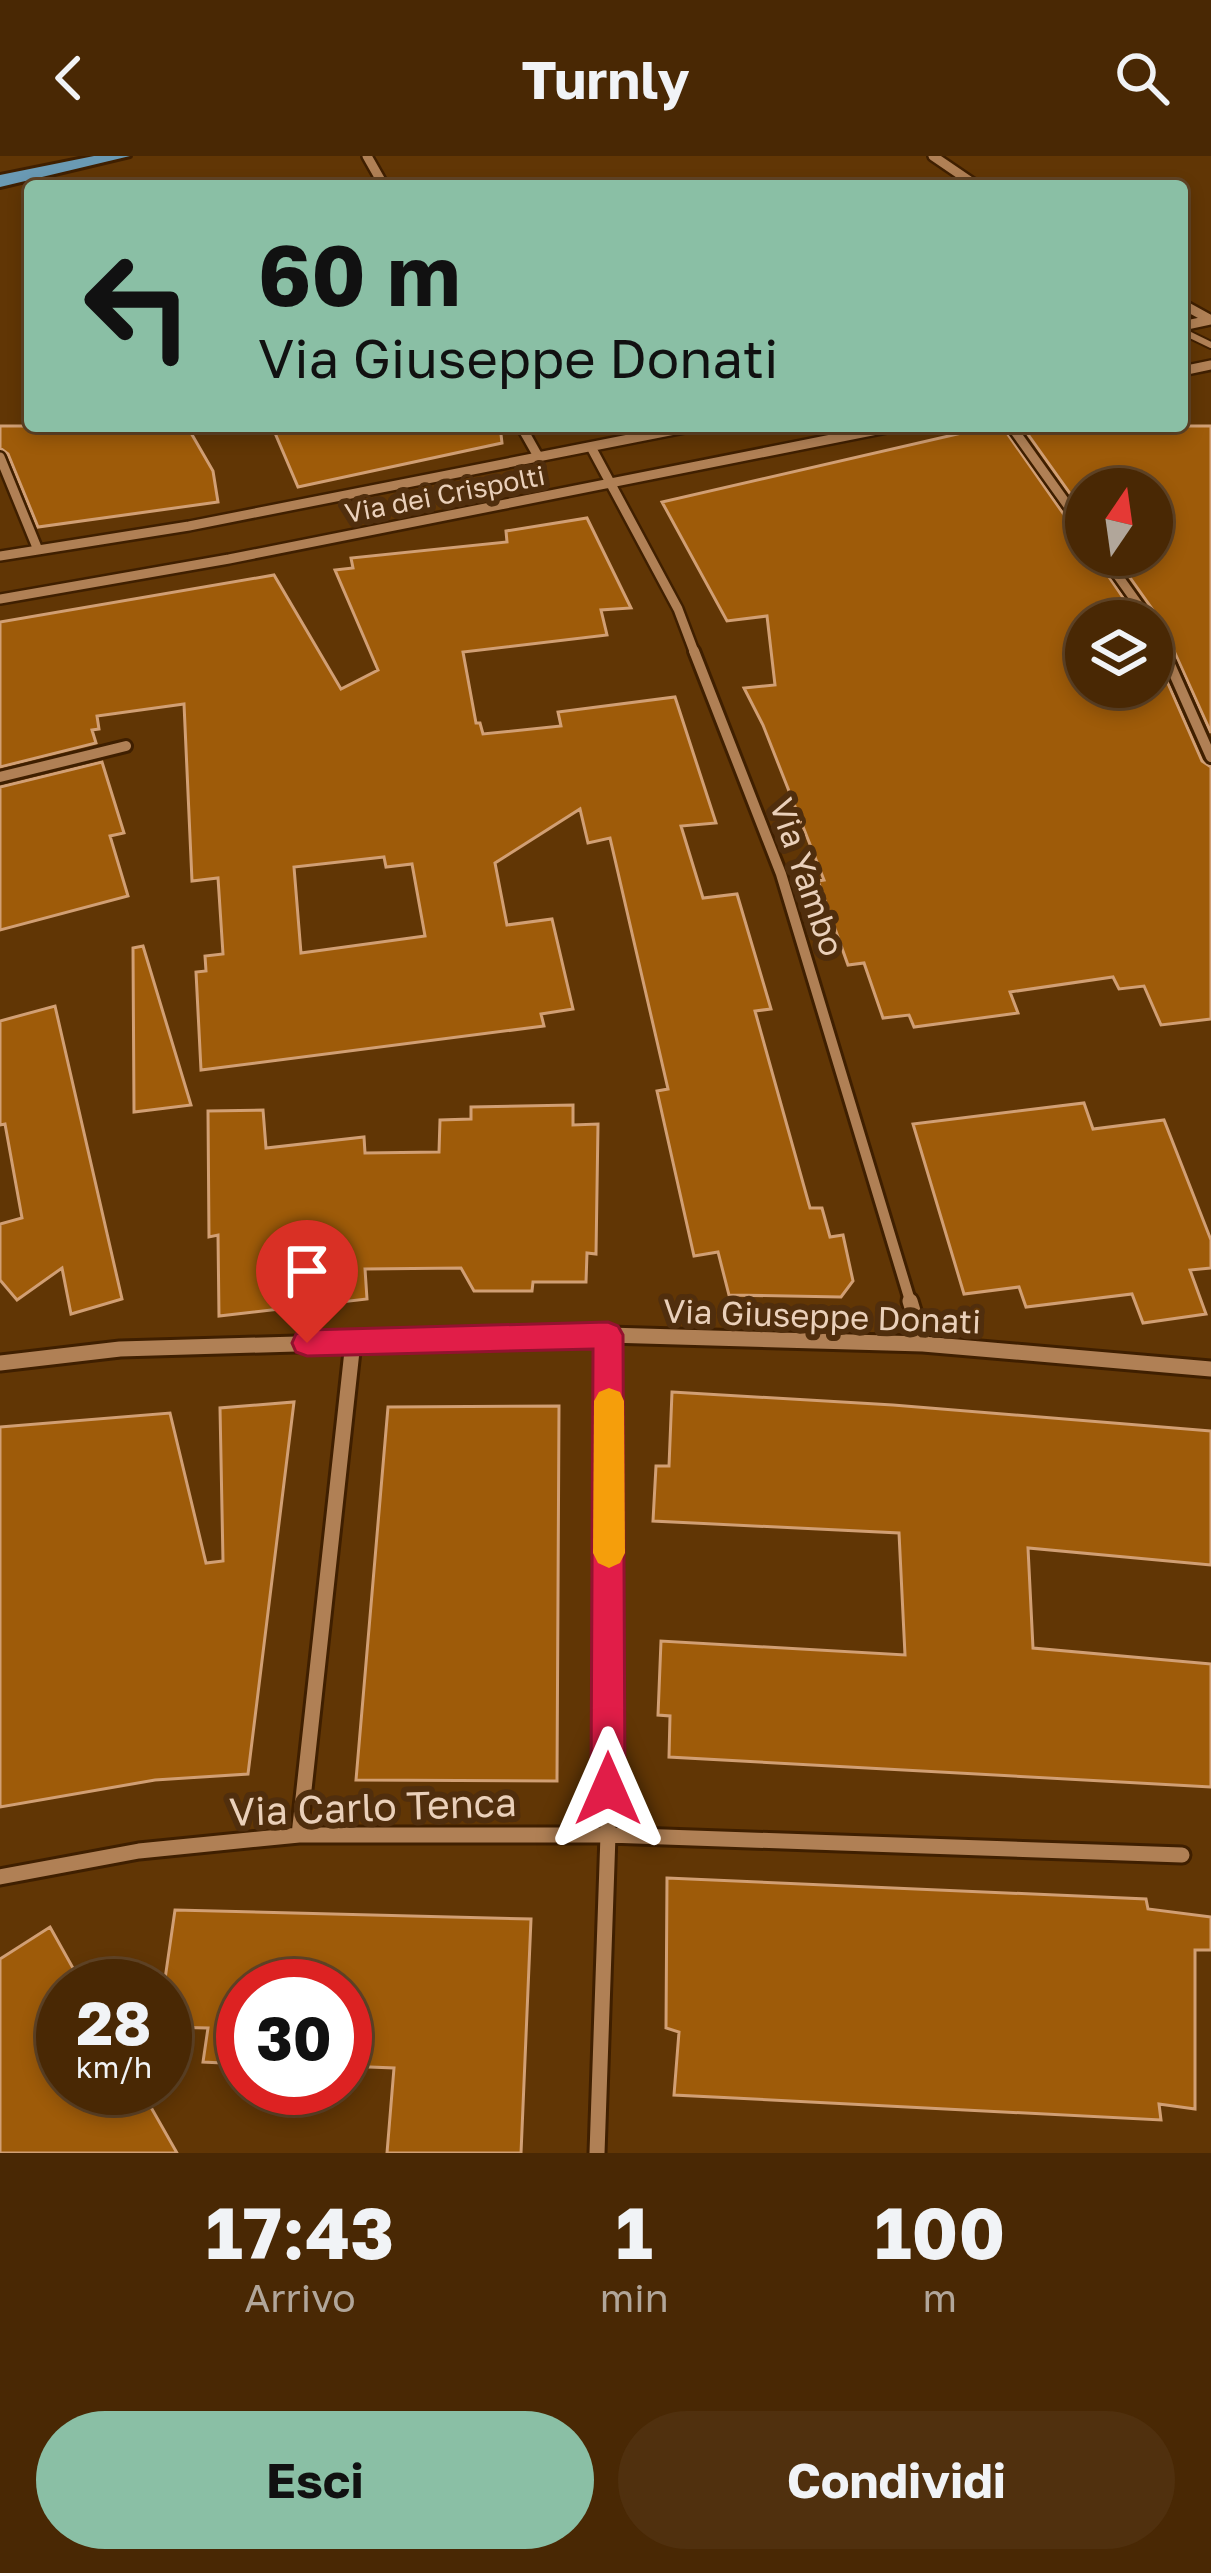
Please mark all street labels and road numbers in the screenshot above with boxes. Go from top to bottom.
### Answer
street label: Via dei Crispolti [342,459,547,529]
street label: Via Yambo [762,793,853,961]
street label: Via Giuseppe Donati [662,1290,982,1341]
street label: Via Carlo Tenca [228,1778,518,1835]

